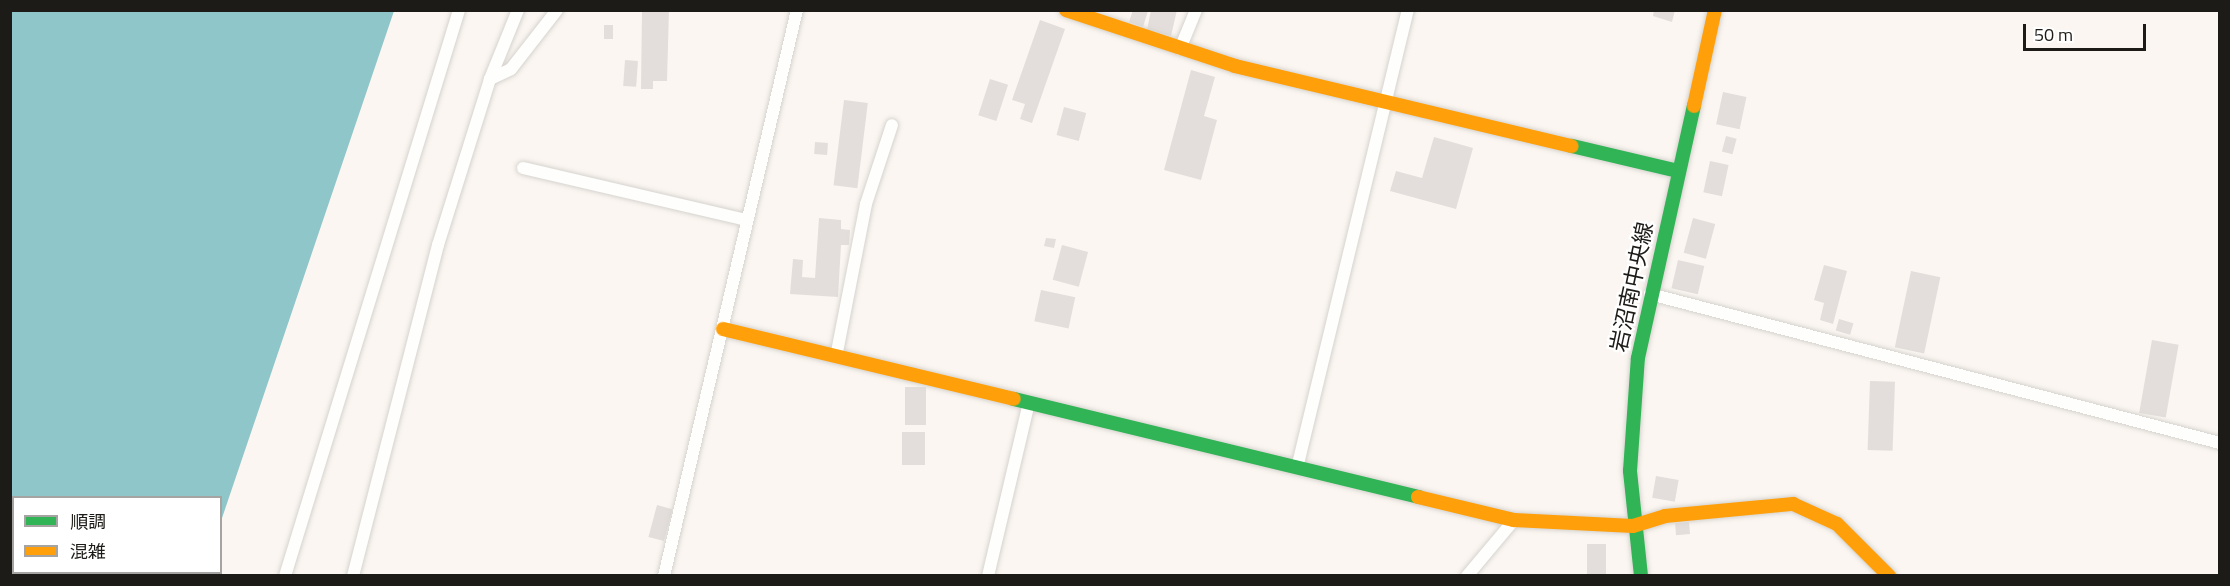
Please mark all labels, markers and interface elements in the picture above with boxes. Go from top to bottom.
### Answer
scale bar [2026,12,2149,50]
text: 50 m [2034,21,2073,48]
street label: 岩沼南中央線 [1605,220,1659,354]
legend [12,496,222,574]
text: 順調 [70,508,106,535]
text: 混雑 [70,538,106,565]

